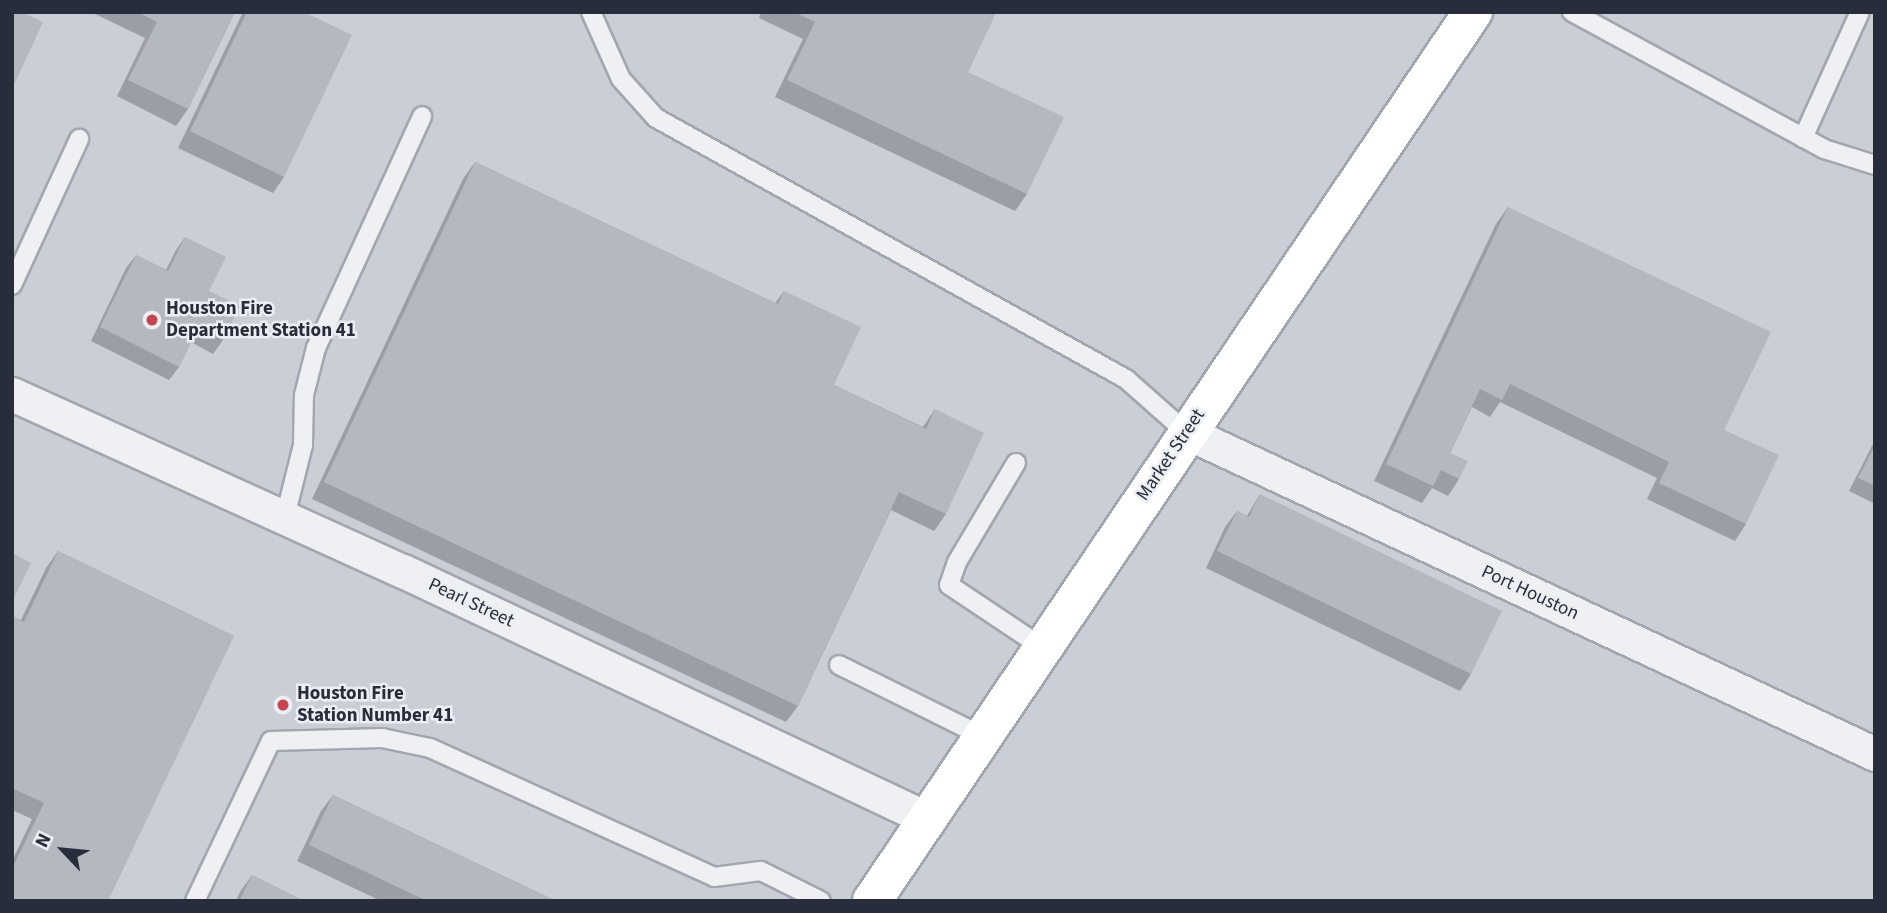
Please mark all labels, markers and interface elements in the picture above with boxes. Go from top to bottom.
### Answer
place label: Houston Fire Department Station 41 [166,298,356,342]
marker: Houston Fire Department Station 41 [144,312,160,328]
street label: Market Street [1132,405,1210,505]
street label: Port Houston [1478,561,1582,625]
street label: Pearl Street [425,573,517,633]
place label: Houston Fire Station Number 41 [297,683,453,727]
marker: Houston Fire Station Number 41 [275,697,291,713]
north arrow [28,815,98,885]
text: N [29,829,59,852]

